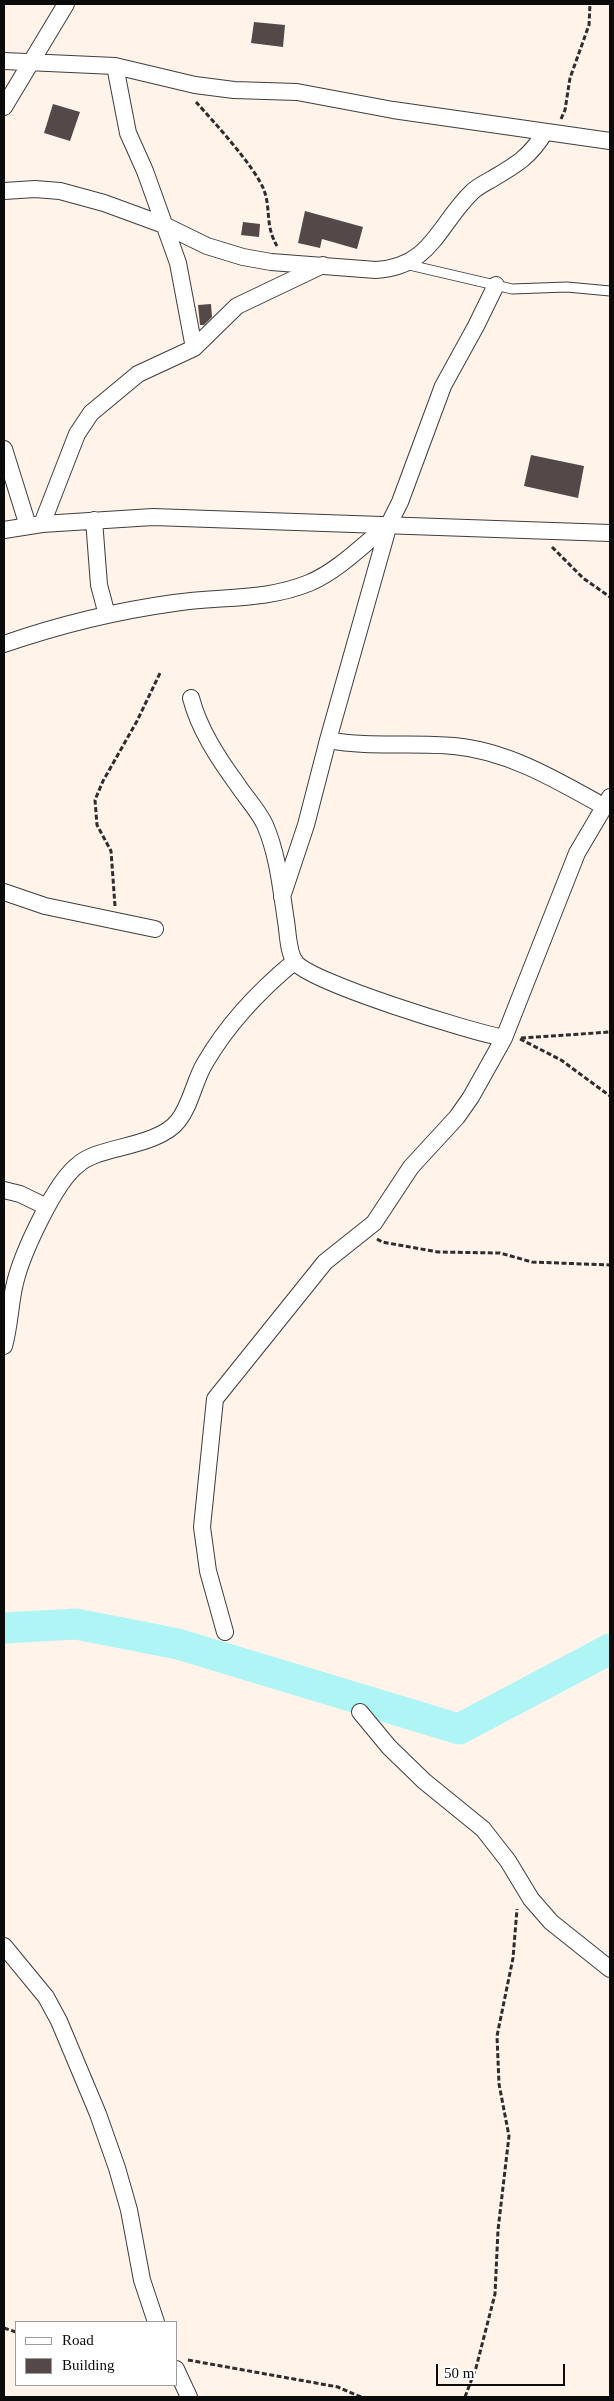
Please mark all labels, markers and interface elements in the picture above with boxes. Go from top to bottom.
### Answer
legend [15,2321,178,2386]
text: Road [62,2332,94,2348]
scale bar [439,2354,568,2386]
text: Building [62,2357,115,2373]
text: 50 m [444,2365,474,2381]

